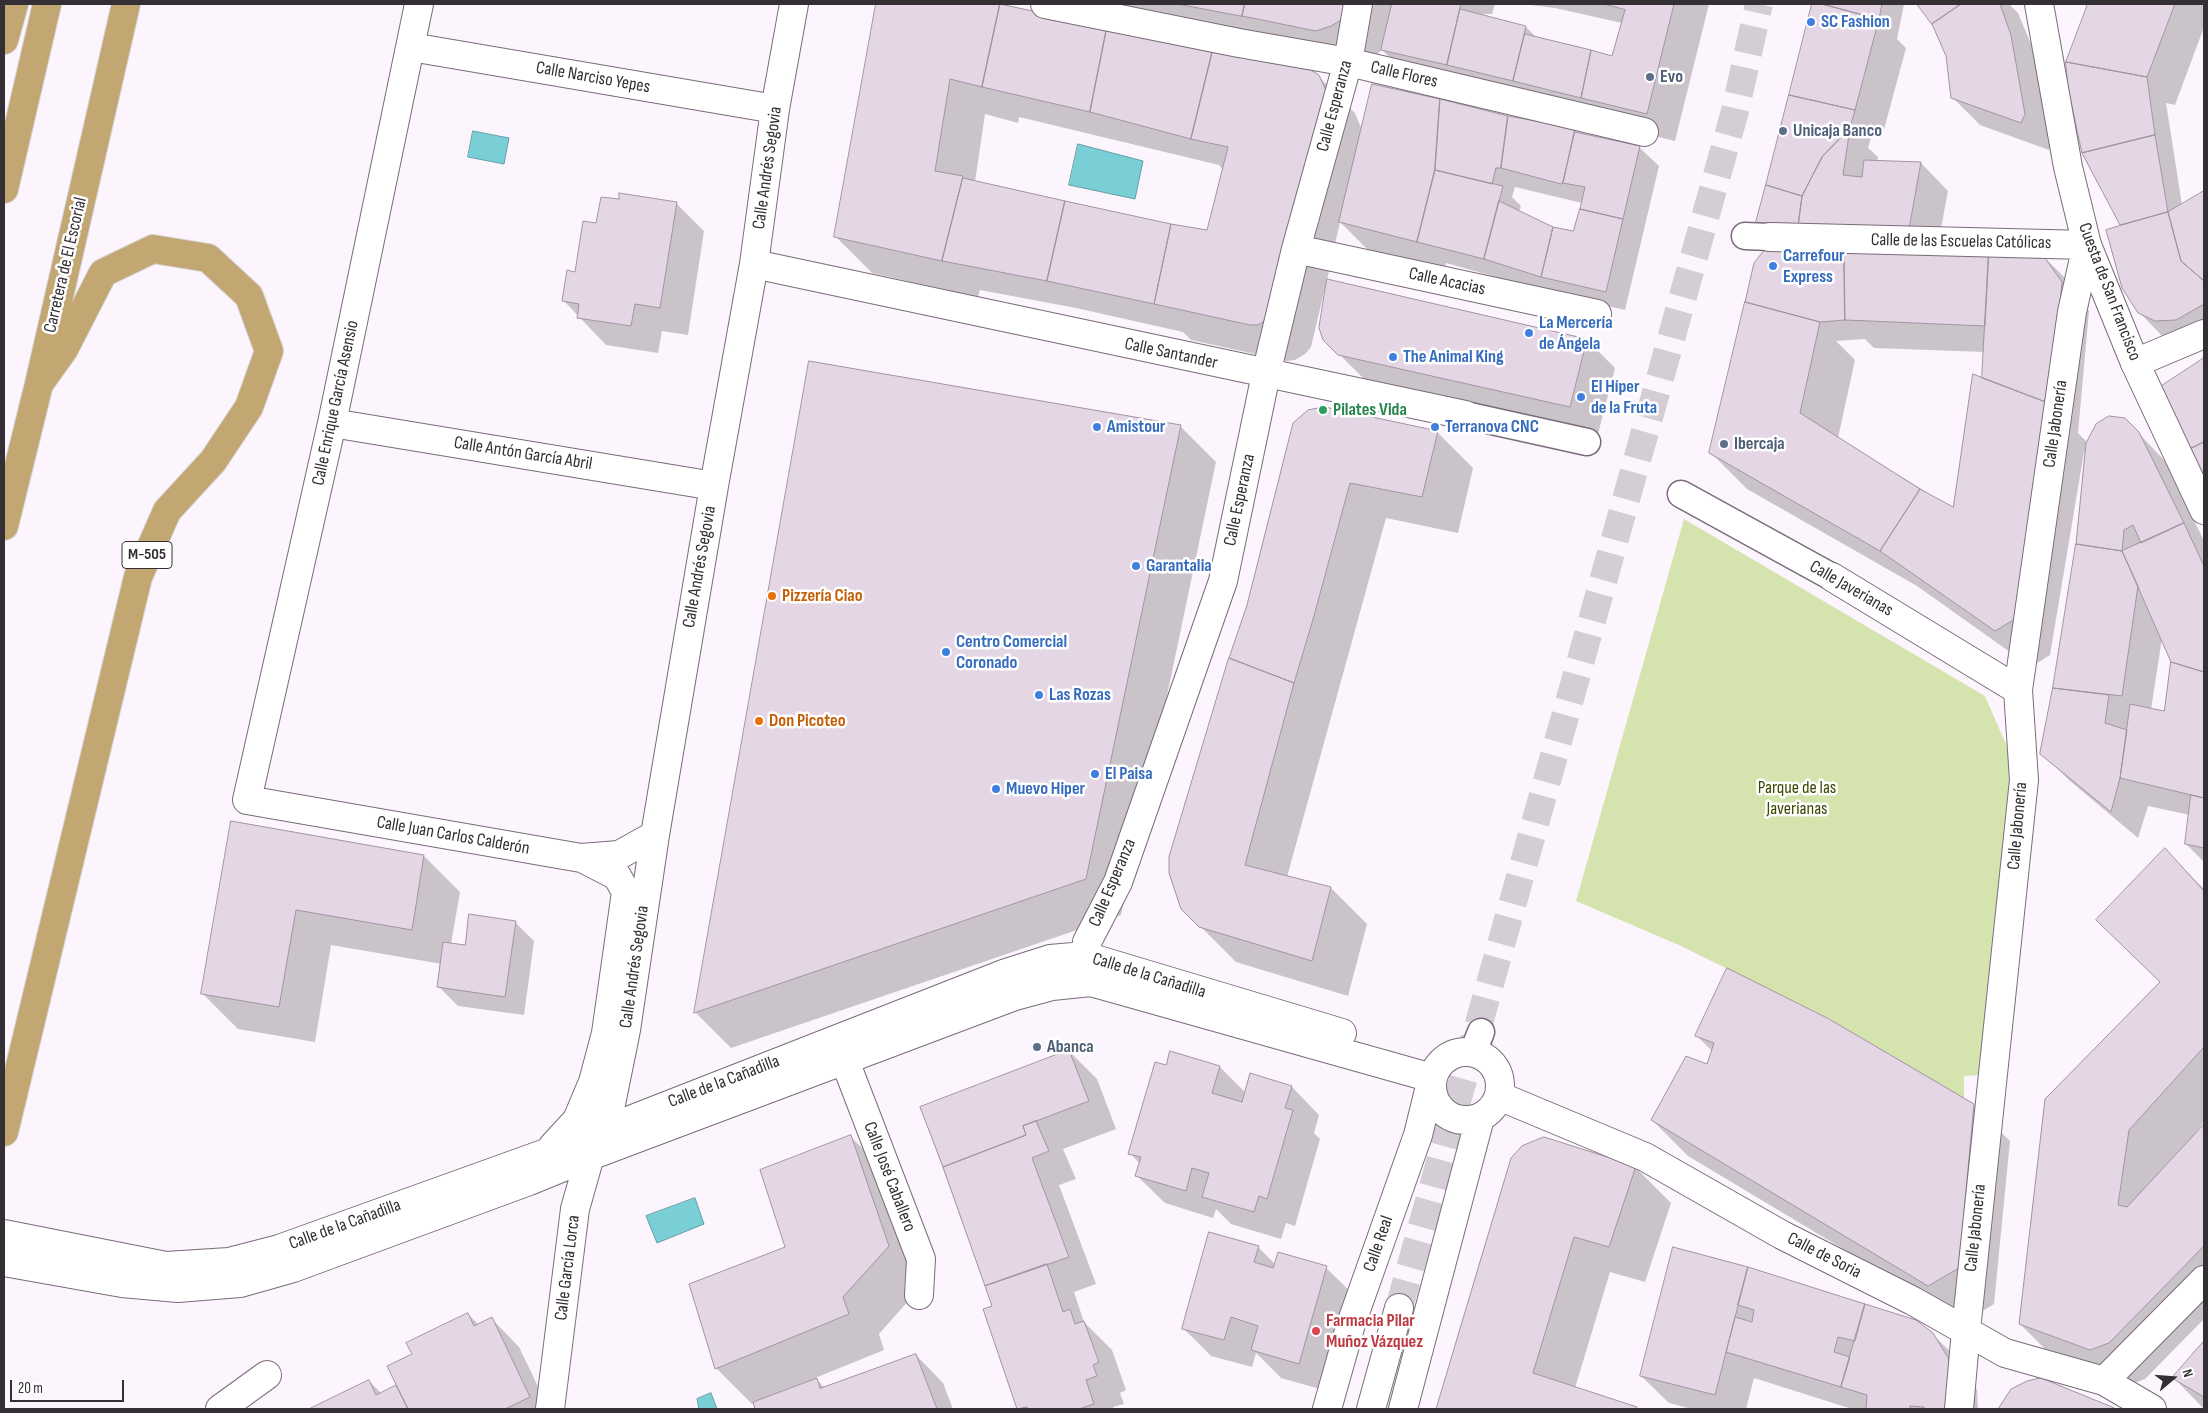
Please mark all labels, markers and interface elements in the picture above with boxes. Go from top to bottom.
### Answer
place label: SC Fashion [1821,11,1890,33]
marker: SC Fashion [1805,16,1817,28]
street label: Calle Narciso Yepes [534,57,652,99]
street label: Calle Flores [1368,57,1440,93]
street label: Calle Esperanza [1312,58,1358,154]
place label: Evo [1660,66,1683,88]
marker: Evo [1644,71,1656,83]
street label: Calle Andrés Segovia [749,105,787,231]
place label: Unicaja Banco [1793,120,1882,142]
marker: Unicaja Banco [1777,125,1789,137]
street label: Carretera de El Escorial [40,195,92,335]
street label: Cuesta de San Francisco [2073,220,2145,364]
street label: Calle de las Escuelas Católicas [1871,230,2051,254]
place label: Carrefour Express [1783,245,1845,288]
marker: Carrefour Express [1767,260,1779,272]
street label: Calle Acacias [1407,263,1487,301]
place label: La Mercería de Ángela [1539,312,1613,354]
street label: Calle Enrique García Asensio [308,318,364,488]
marker: La Mercería de Ángela [1523,327,1535,339]
street label: Calle Santander [1123,334,1219,374]
place label: The Animal King [1403,346,1504,368]
marker: The Animal King [1387,351,1399,363]
place label: El Híper de la Fruta [1591,376,1657,418]
street label: Calle Jabonería [2039,379,2073,469]
marker: El Híper de la Fruta [1575,391,1587,403]
place label: Pilates Vida [1333,399,1407,421]
marker: Pilates Vida [1317,404,1329,416]
place label: Amistour [1107,416,1165,438]
place label: Terranova CNC [1445,416,1539,438]
marker: Amistour [1091,421,1103,433]
marker: Terranova CNC [1429,421,1441,433]
street label: Calle Antón García Abril [452,432,594,476]
place label: Ibercaja [1734,433,1785,455]
marker: Ibercaja [1718,438,1730,450]
street label: Calle Esperanza [1220,452,1260,548]
street label: Calle Andrés Segovia [679,504,721,630]
road number: M-505 [122,542,172,568]
place label: Garantalia [1146,555,1212,577]
street label: Calle Javerianas [1805,556,1897,622]
marker: Garantalia [1130,560,1142,572]
place label: Pizzería Ciao [782,585,863,607]
marker: Pizzería Ciao [766,590,778,602]
place label: Centro Comercial Coronado [956,631,1067,674]
marker: Centro Comercial Coronado [940,646,952,658]
place label: Las Rozas [1049,684,1111,706]
marker: Las Rozas [1033,689,1045,701]
place label: Don Picoteo [769,710,846,732]
marker: Don Picoteo [753,715,765,727]
place label: El Paisa [1105,763,1153,785]
marker: El Paisa [1089,768,1101,780]
park label: Parque de las Javerianas [1758,777,1836,820]
place label: Muevo Hiper [1006,778,1085,800]
street label: Calle Jabonería [2003,781,2033,871]
marker: Muevo Hiper [990,783,1002,795]
street label: Calle Juan Carlos Calderón [375,812,531,860]
street label: Calle Esperanza [1085,836,1141,930]
street label: Calle Andrés Segovia [616,904,654,1030]
street label: Calle de la Cañadilla [1090,949,1208,1003]
place label: Abanca [1047,1036,1094,1058]
marker: Abanca [1031,1041,1043,1053]
street label: Calle de la Cañadilla [665,1051,783,1113]
street label: Calle José Caballero [858,1119,920,1235]
street label: Calle Jabonería [1961,1183,1991,1273]
street label: Calle de la Cañadilla [286,1195,404,1255]
street label: Calle Real [1359,1213,1399,1275]
street label: Calle García Lorca [551,1214,585,1322]
street label: Calle de Soria [1783,1228,1865,1284]
place label: Farmacia Pilar Muñoz Vázquez [1326,1310,1423,1352]
marker: Farmacia Pilar Muñoz Vázquez [1310,1325,1322,1337]
north arrow [2148,1353,2198,1403]
text: N [2178,1367,2197,1379]
scale bar [12,1370,126,1402]
text: 20 m [18,1379,43,1398]

